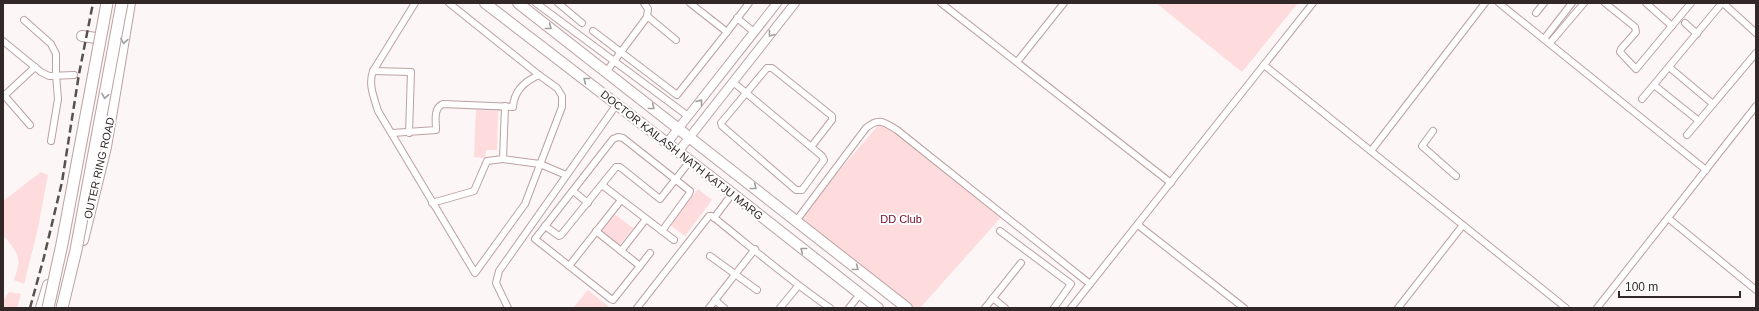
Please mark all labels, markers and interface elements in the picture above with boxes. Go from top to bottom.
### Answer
one-way arrow [544,22,551,29]
one-way arrow [769,29,776,36]
one-way arrow [120,38,129,45]
one-way arrow [583,78,590,85]
street label: DOCTOR KAILASH NATH KATJU MARG [599,88,765,222]
one-way arrow [101,93,109,100]
one-way arrow [695,99,702,106]
one-way arrow [647,102,654,109]
street label: OUTER RING ROAD [81,116,117,220]
one-way arrow [749,182,756,189]
park label: DD Club [880,213,922,225]
one-way arrow [801,247,808,254]
one-way arrow [851,263,858,270]
scale bar [1619,273,1740,299]
text: 100 m [1625,280,1658,294]

